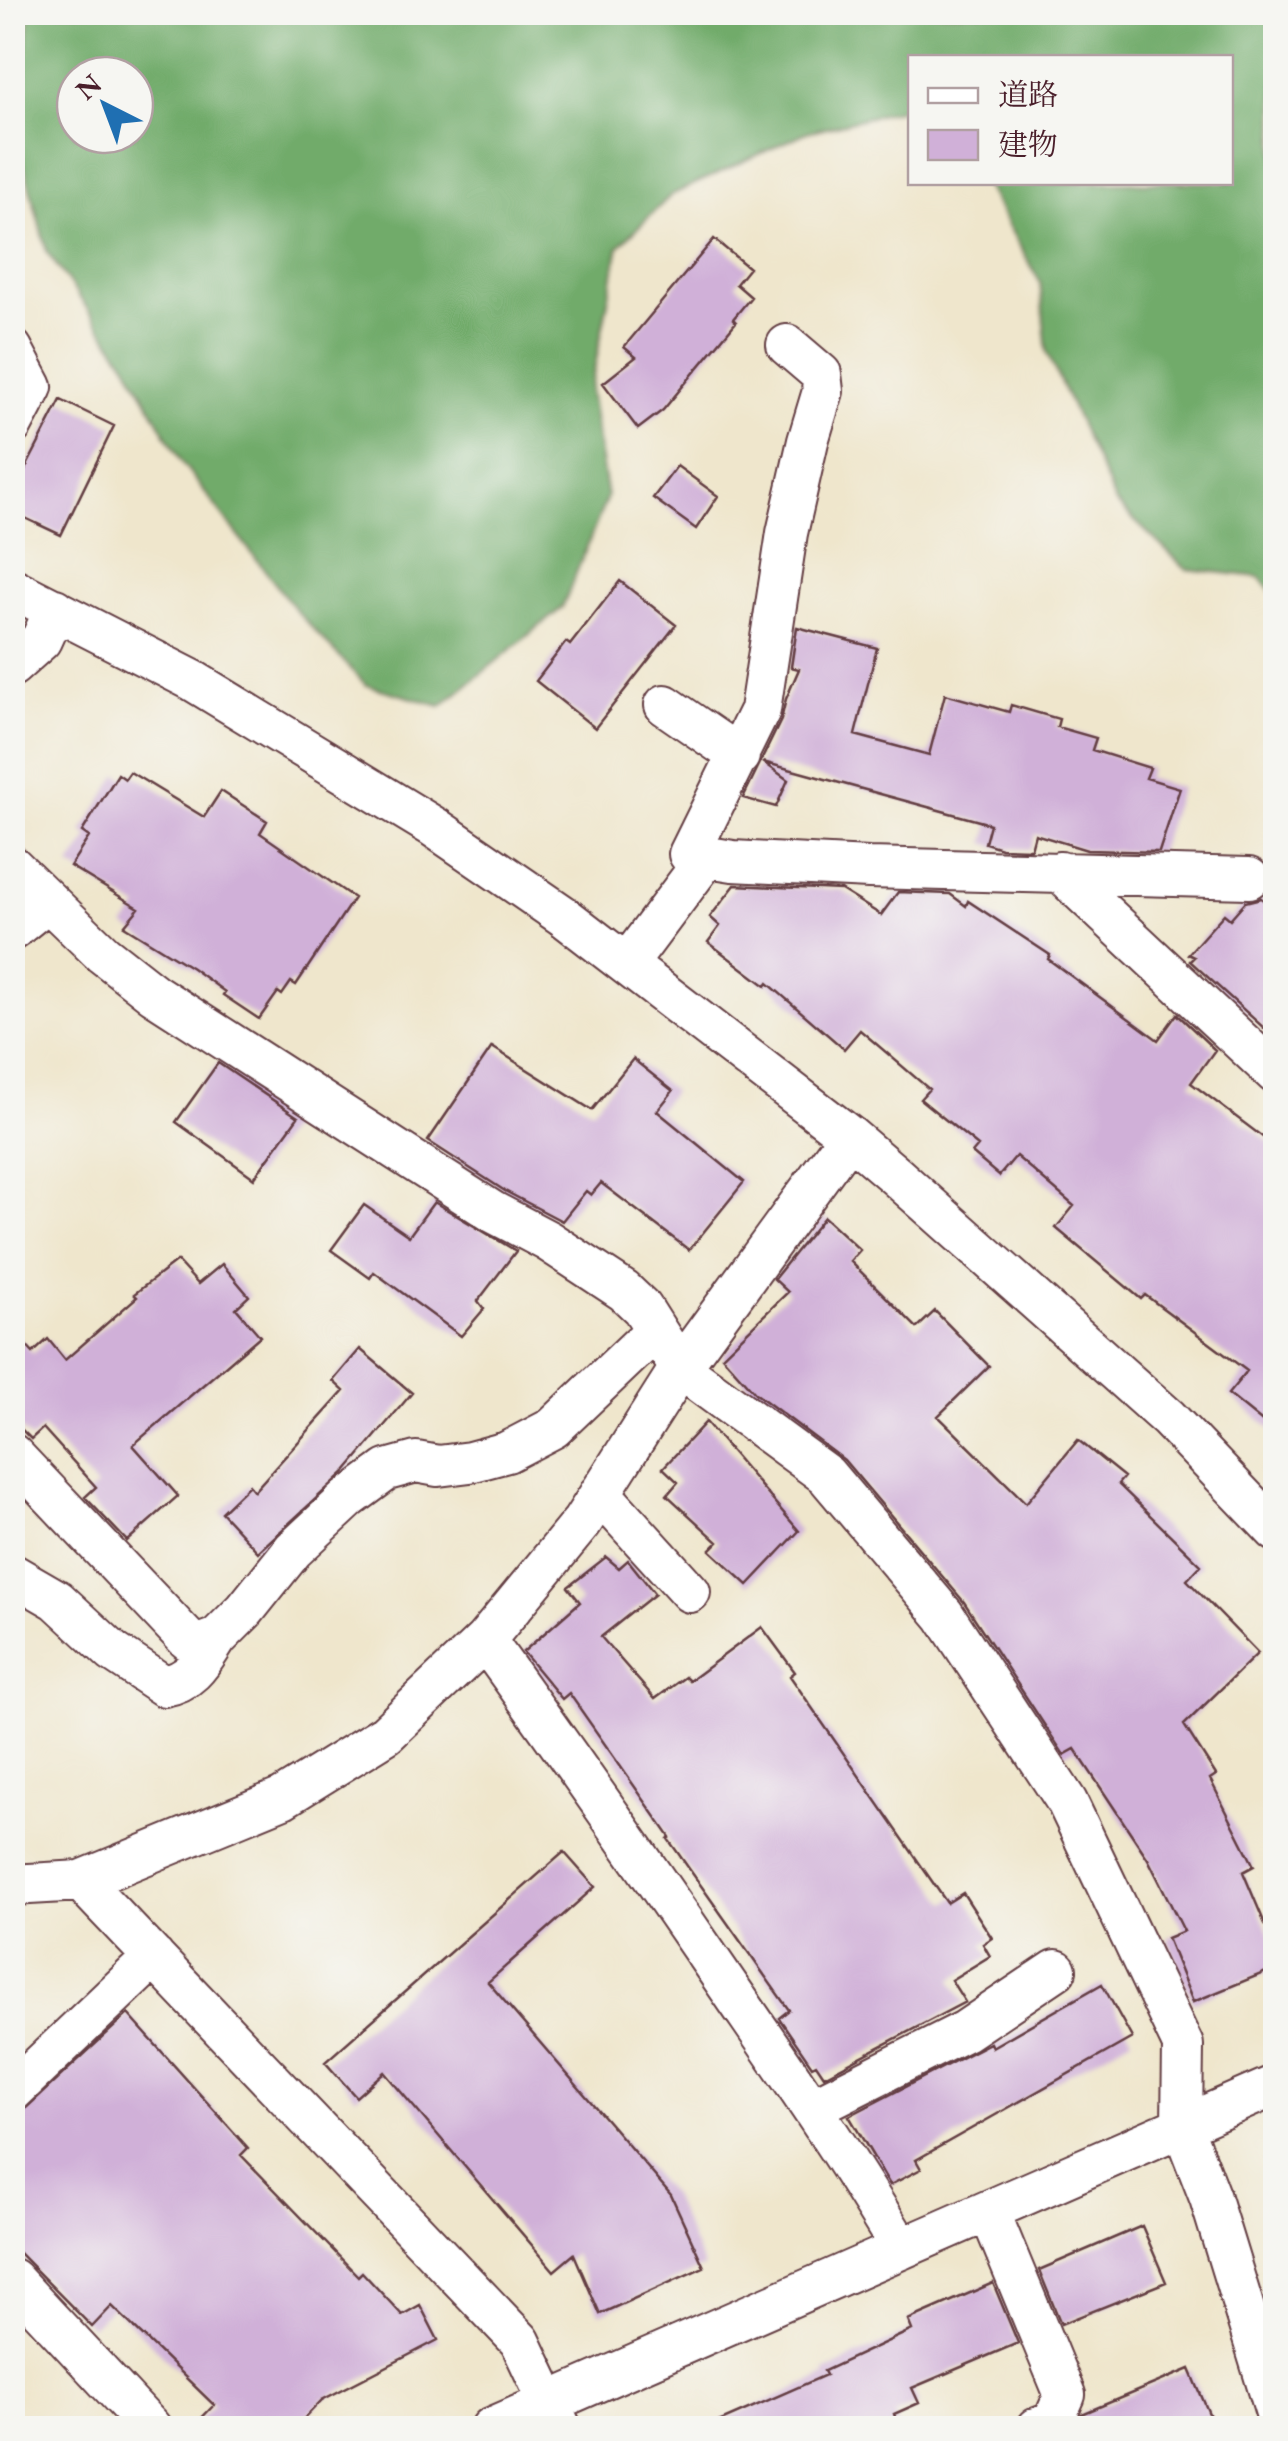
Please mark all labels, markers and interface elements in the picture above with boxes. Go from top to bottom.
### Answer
north arrow [55,55,155,155]
legend [908,55,1233,185]
text: N [68,65,109,107]
text: 道路 [998,75,1058,114]
text: 建物 [998,125,1058,164]

